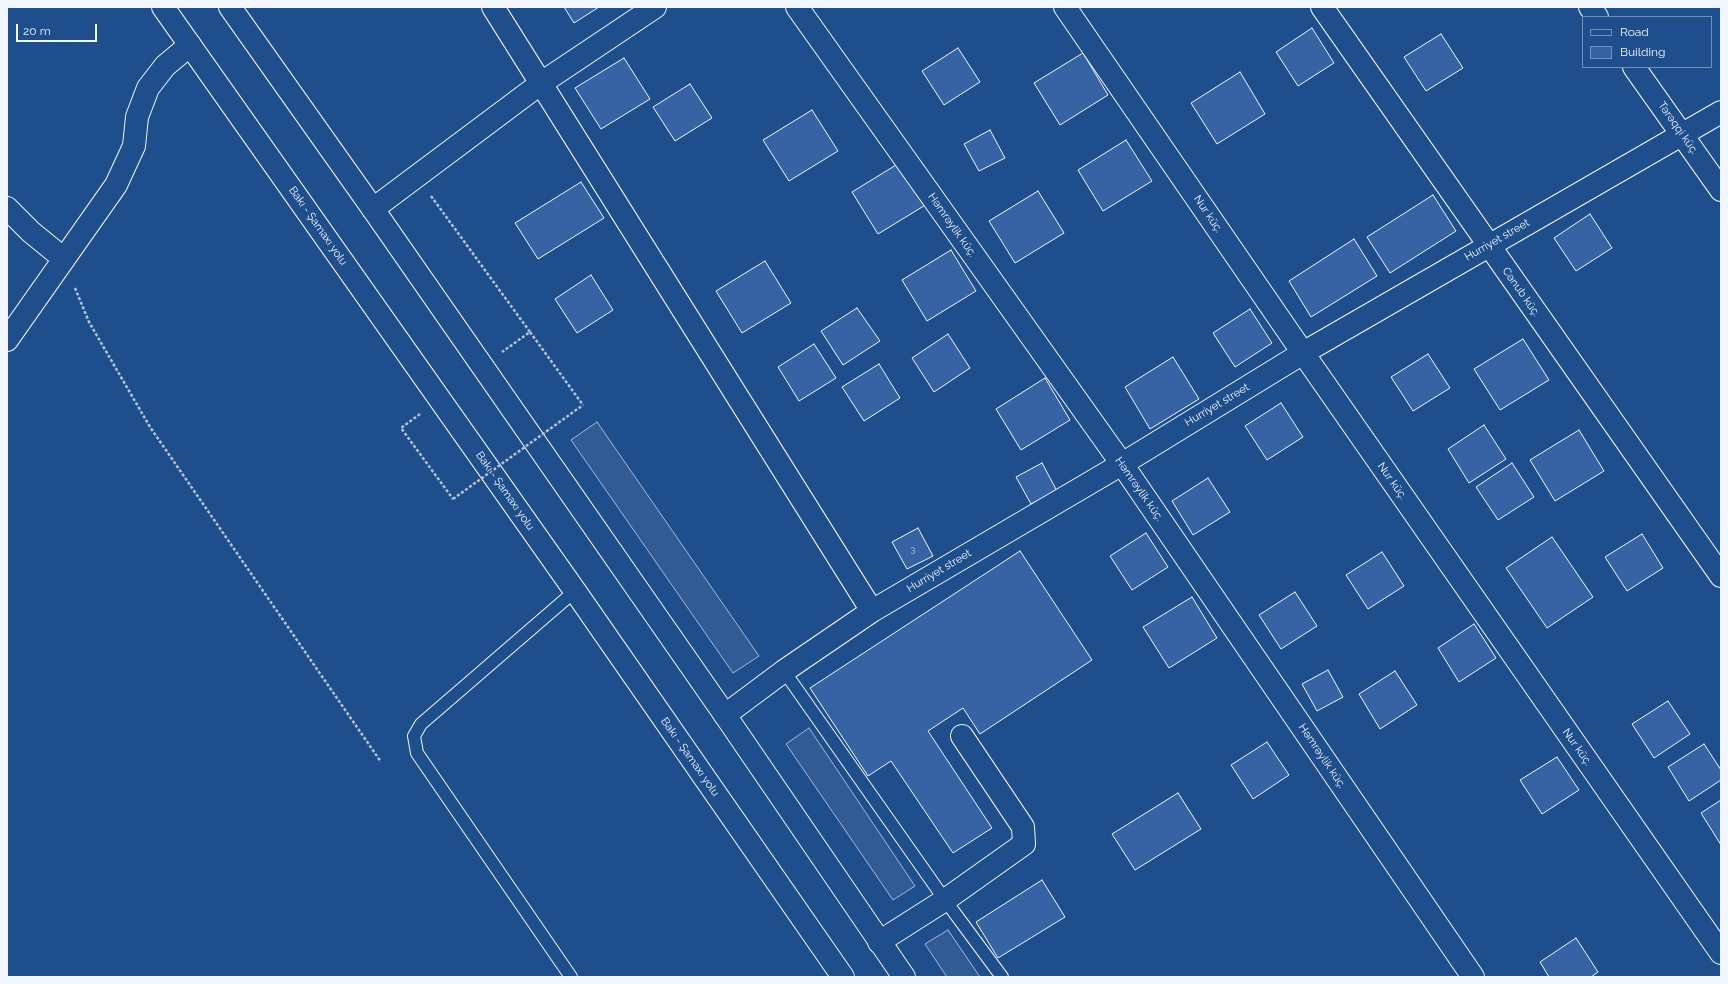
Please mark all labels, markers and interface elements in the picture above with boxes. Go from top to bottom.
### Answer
scale bar [18,16,99,42]
legend [1582,16,1712,68]
text: 20 m [23,24,51,38]
text: Road [1620,25,1649,39]
text: Building [1620,45,1666,59]
street label: Tərəqqi küç. [1655,99,1701,157]
street label: Bakı - Şamaxı yolu [286,184,350,268]
street label: Həmrəylik küç. [925,190,979,260]
street label: Nur küç. [1191,193,1225,235]
street label: Hurriyet street [1462,216,1532,264]
street label: Cənub küç. [1499,265,1543,319]
street label: Hurriyet street [1182,381,1252,429]
street label: Bakı - Şamaxı yolu [473,449,537,533]
street label: Həmrəylik küç. [1112,454,1166,524]
street label: Nur küç. [1374,460,1410,502]
house number: 3 [911,544,915,554]
street label: Hurriyet street [904,547,974,595]
street label: Bakı - Şamaxı yolu [658,715,722,799]
street label: Həmrəylik küç. [1296,721,1348,791]
street label: Nur küç. [1559,726,1595,768]

